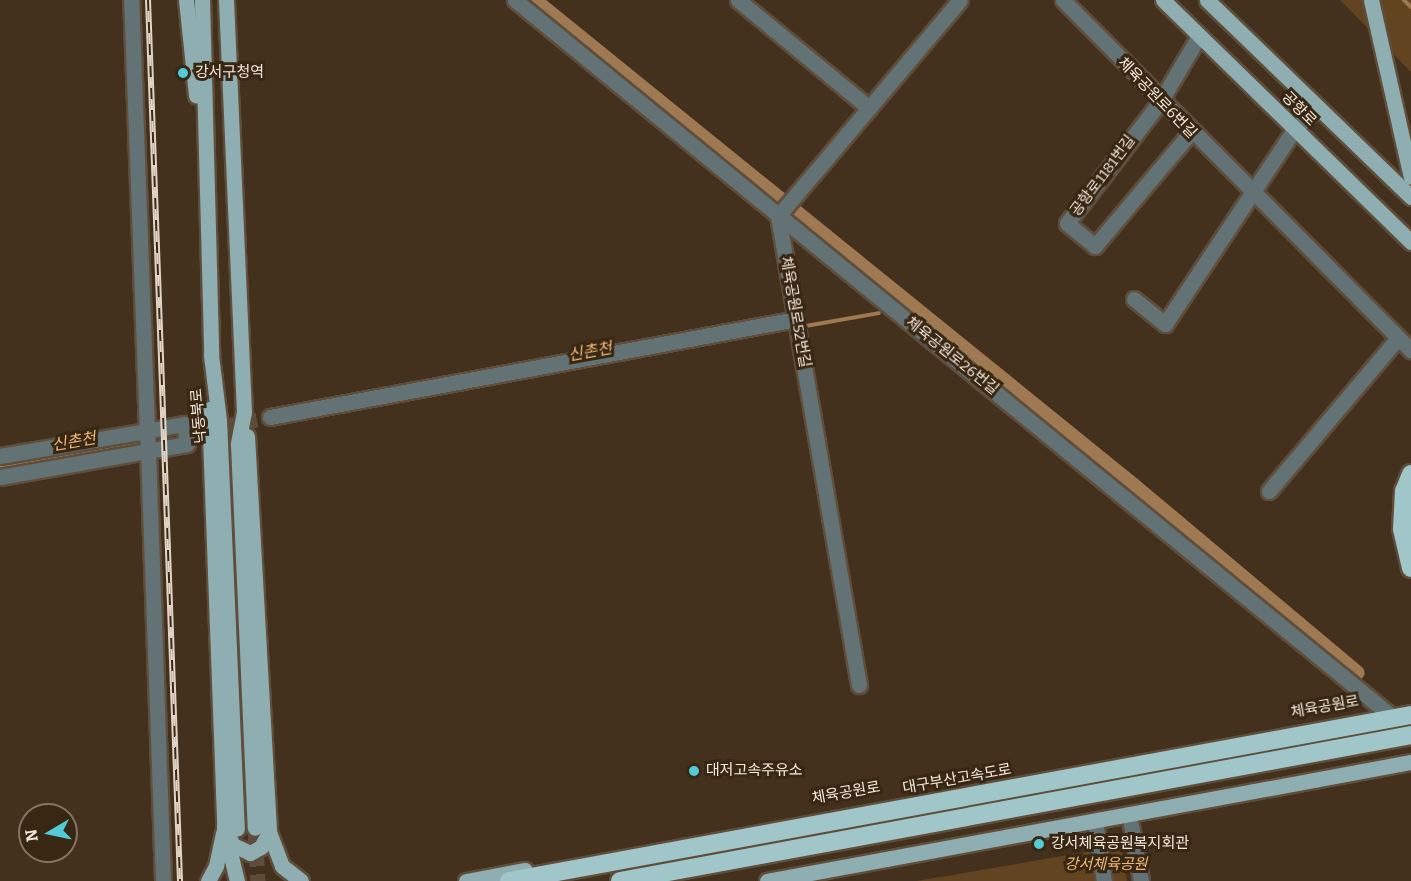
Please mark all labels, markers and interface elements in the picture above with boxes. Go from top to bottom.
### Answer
street label: 체육공원로6번길 [1114,54,1200,142]
place label: 강서구청역 [195,64,264,82]
marker: 강서구청역 [176,66,190,80]
street label: 공항로 [1278,88,1320,130]
street label: 공항로1181번길 [1067,132,1139,220]
street label: 체육공원로52번길 [776,255,814,369]
street label: 체육공원로26번길 [902,313,1002,399]
water label: 신촌천 [567,339,613,365]
street label: 낙동북로 [188,388,210,444]
water label: 신촌천 [51,429,97,455]
street label: 체육공원로 [1289,692,1361,722]
street label: 대구부산고속도로 [901,761,1013,797]
place label: 대저고속주유소 [706,762,803,780]
marker: 대저고속주유소 [687,764,701,778]
street label: 체육공원로 [810,778,882,808]
north arrow [18,803,78,863]
text: N [21,828,42,843]
place label: 강서체육공원복지회관 [1051,835,1189,853]
marker: 강서체육공원복지회관 [1032,837,1046,851]
park label: 강서체육공원 [1065,856,1147,874]

